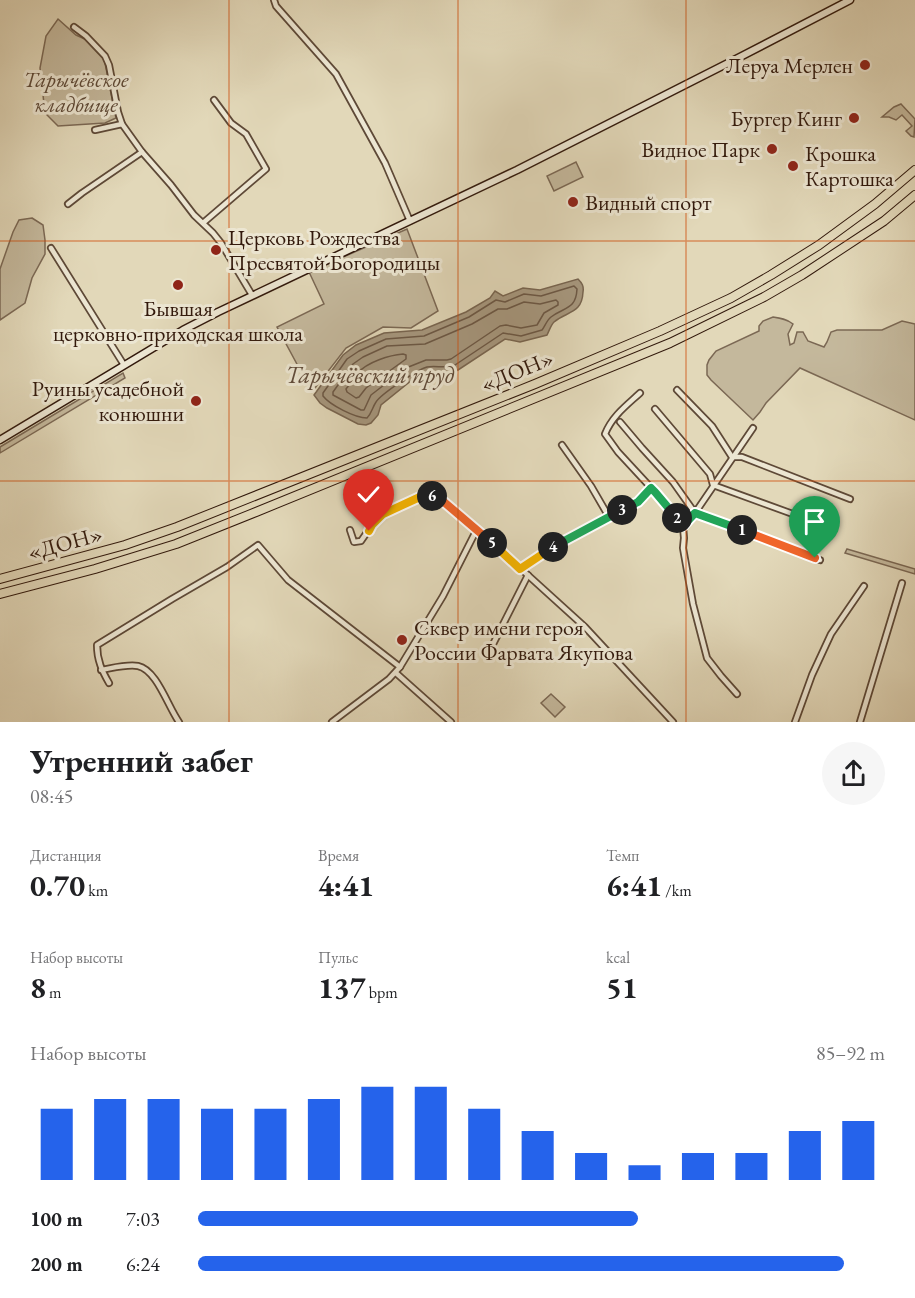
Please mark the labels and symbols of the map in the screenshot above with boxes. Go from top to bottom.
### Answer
place label: Леруа Мерлен [726,51,853,80]
marker: Леруа Мерлен [858,58,872,72]
park label: Тарычёвское кладбище [24,65,129,119]
place label: Бургер Кинг [730,104,842,133]
marker: Бургер Кинг [847,111,861,125]
place label: Видное Парк [641,135,760,164]
place label: Крошка Картошка [805,139,894,193]
marker: Видное Парк [765,142,779,156]
marker: Крошка Картошка [786,159,800,173]
place label: Видный спорт [585,188,711,217]
marker: Видный спорт [566,195,580,209]
place label: Церковь Рождества Пресвятой Богородицы [228,223,440,277]
marker: Церковь Рождества Пресвятой Богородицы [209,243,223,257]
marker: Бывшая церковно-приходская школа [171,278,185,292]
place label: Бывшая церковно-приходская школа [53,294,303,348]
street label: «ДОН» [476,343,558,399]
water label: Тарычёвский пруд [286,359,455,390]
place label: Руины усадебной конюшни [32,374,184,428]
marker: Руины усадебной конюшни [189,394,203,408]
pin [343,469,394,531]
pin: 6 [417,481,447,511]
pin: 3 [607,495,637,525]
pin [789,496,840,558]
pin: 2 [662,503,692,533]
pin: 1 [727,515,757,545]
street label: «ДОН» [24,519,106,567]
pin: 5 [477,528,507,558]
pin: 4 [538,532,568,562]
place label: Сквер имени героя России Фарвата Якупова [414,613,633,667]
marker: Сквер имени героя России Фарвата Якупова [395,633,409,647]

